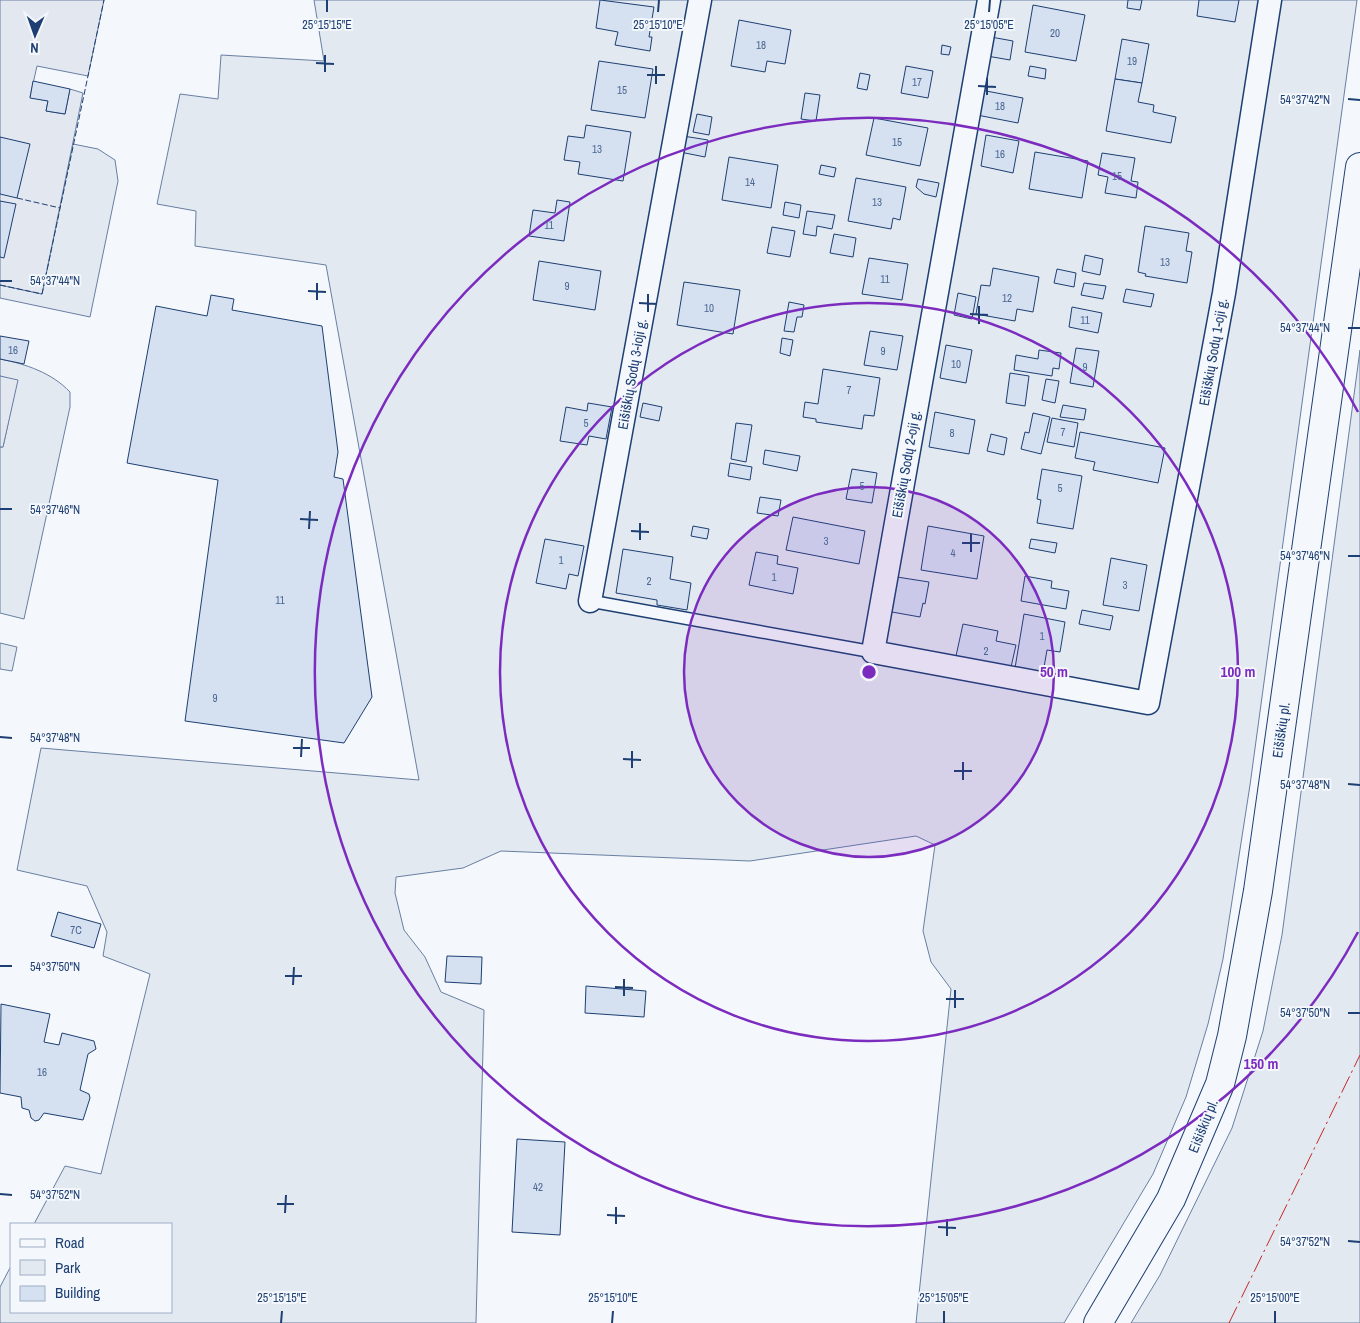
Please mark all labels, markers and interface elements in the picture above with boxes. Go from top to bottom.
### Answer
north arrow [10,10,60,60]
text: 25°15'15"E [302,17,352,33]
text: 25°15'10"E [633,17,683,33]
text: 25°15'05"E [964,17,1014,33]
house number: 20 [1050,26,1060,40]
house number: 18 [756,38,766,52]
text: N [30,39,39,57]
house number: 19 [1127,54,1137,68]
house number: 17 [912,75,922,89]
house number: 15 [617,83,627,97]
text: 54°37'42"N [1280,92,1330,108]
house number: 18 [995,99,1005,113]
house number: 15 [892,135,902,149]
house number: 13 [592,142,602,156]
house number: 16 [995,147,1005,161]
house number: 15 [1112,169,1122,183]
house number: 14 [745,175,755,189]
house number: 13 [872,195,882,209]
house number: 11 [544,218,554,232]
house number: 13 [1160,255,1170,269]
house number: 11 [880,272,890,286]
text: 54°37'44"N [30,273,80,289]
house number: 9 [564,279,570,293]
house number: 12 [1002,291,1012,305]
street label: Eišiškių Sodų 1-oji g. [1195,297,1231,407]
house number: 10 [704,301,714,315]
house number: 11 [1080,313,1090,327]
street label: Eišiškių Sodų 3-ioji g. [613,317,651,431]
text: 54°37'44"N [1280,320,1330,336]
house number: 16 [8,343,18,357]
house number: 9 [880,344,886,358]
house number: 10 [951,357,961,371]
house number: 9 [1082,360,1088,374]
house number: 7 [846,383,852,397]
street label: Eišiškių Sodų 2-oji g. [888,409,924,519]
house number: 5 [583,416,589,430]
house number: 7 [1060,425,1066,439]
house number: 8 [949,426,955,440]
house number: 5 [859,479,865,493]
house number: 5 [1057,481,1063,495]
text: 54°37'46"N [30,502,80,518]
house number: 3 [823,534,829,548]
house number: 4 [950,546,956,560]
text: 54°37'46"N [1280,548,1330,564]
house number: 1 [558,553,564,567]
house number: 1 [771,570,777,584]
house number: 2 [646,574,652,588]
house number: 3 [1122,578,1128,592]
house number: 11 [275,593,285,607]
house number: 1 [1039,629,1045,643]
house number: 2 [983,644,989,658]
text: 50 m [1040,661,1068,682]
text: 100 m [1221,661,1255,682]
centre of rings [860,663,878,681]
house number: 9 [212,691,218,705]
street label: Eišiškių pl. [1268,701,1294,759]
text: 54°37'48"N [30,730,80,746]
text: 54°37'48"N [1280,777,1330,793]
house number: 7C [70,923,82,937]
text: 54°37'50"N [30,959,80,975]
text: 54°37'50"N [1280,1005,1330,1021]
text: 150 m [1244,1053,1278,1074]
house number: 16 [37,1065,47,1079]
street label: Eišiškių pl. [1184,1097,1222,1155]
house number: 42 [533,1180,543,1194]
text: 54°37'52"N [30,1187,80,1203]
legend [10,1223,172,1313]
text: Road [55,1232,84,1253]
text: 54°37'52"N [1280,1234,1330,1250]
text: Park [55,1257,81,1278]
text: Building [55,1282,100,1303]
text: 25°15'15"E [257,1290,307,1306]
text: 25°15'10"E [588,1290,638,1306]
text: 25°15'05"E [919,1290,969,1306]
text: 25°15'00"E [1250,1290,1300,1306]

